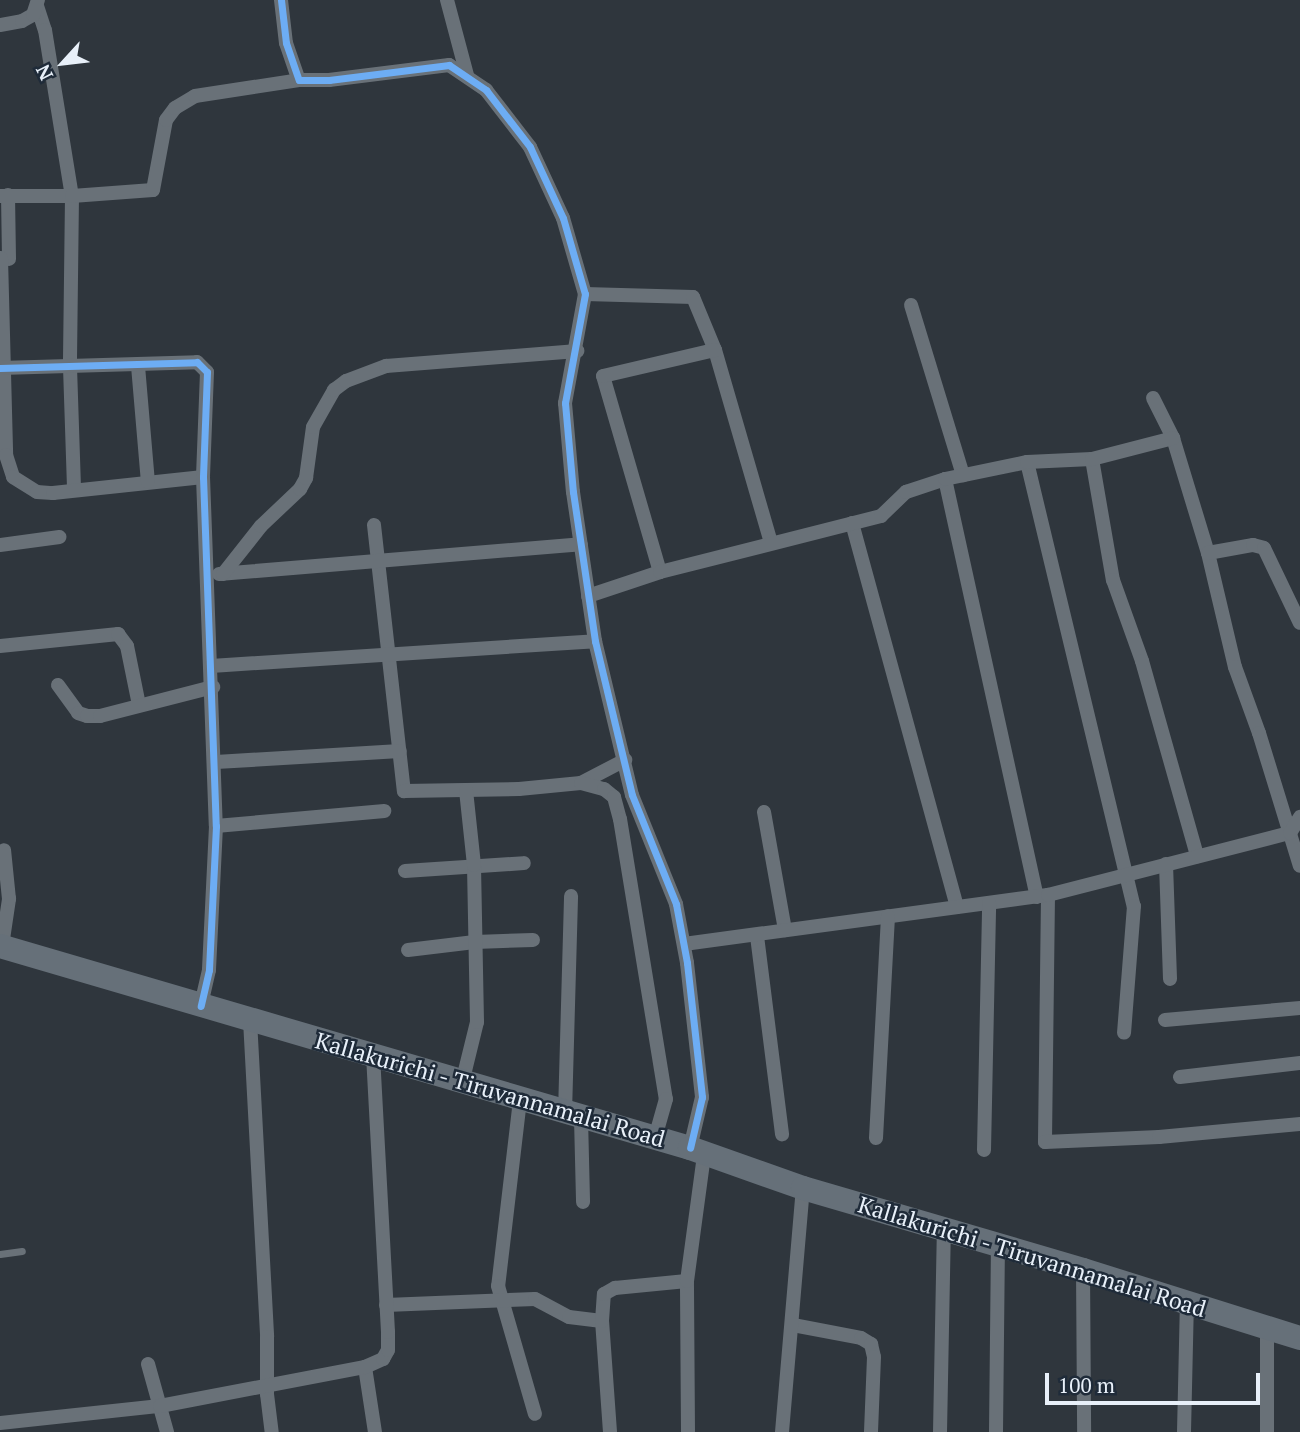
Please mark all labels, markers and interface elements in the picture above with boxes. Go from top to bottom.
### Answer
north arrow [28,28,98,98]
text: N [29,61,58,85]
street label: Kallakurichi - Tiruvannamalai Road [311,1027,669,1153]
street label: Kallakurichi - Tiruvannamalai Road [854,1191,1210,1323]
scale bar [1048,1358,1263,1402]
text: 100 m [1058,1371,1115,1399]

